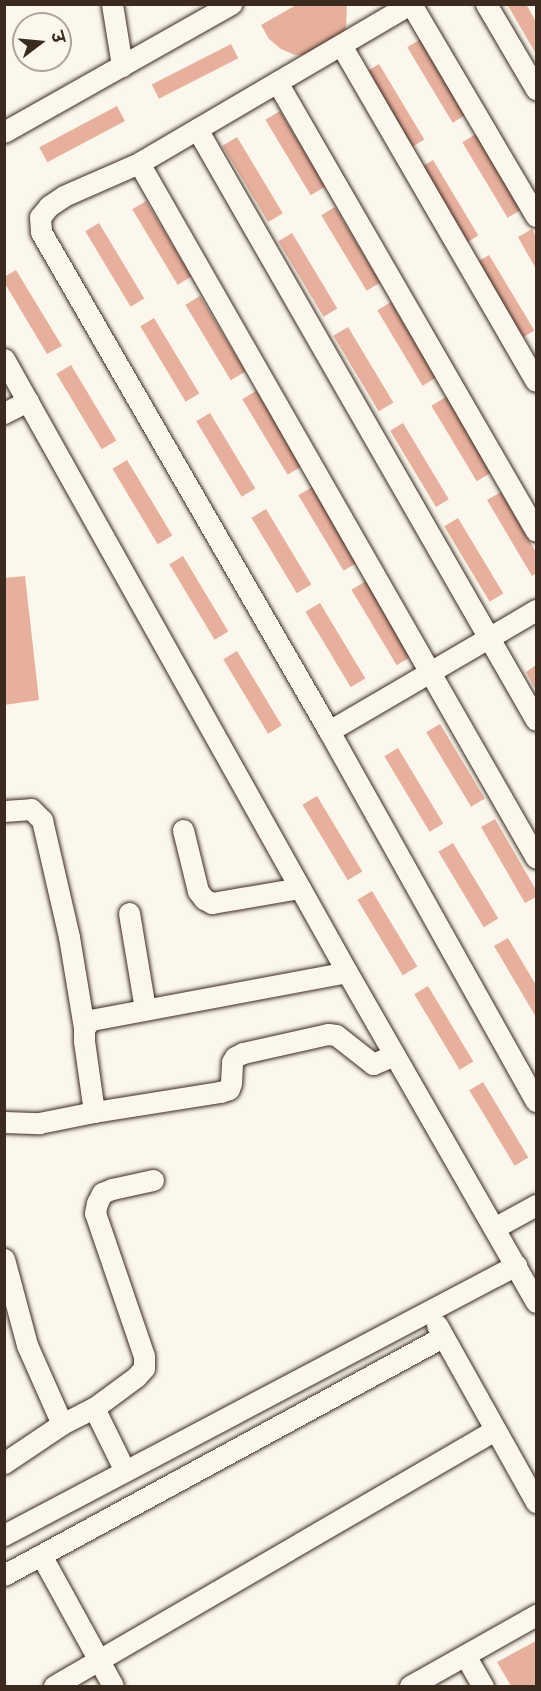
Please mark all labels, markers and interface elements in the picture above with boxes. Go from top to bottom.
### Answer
north arrow [12,12,72,72]
text: उ [46,29,69,45]

